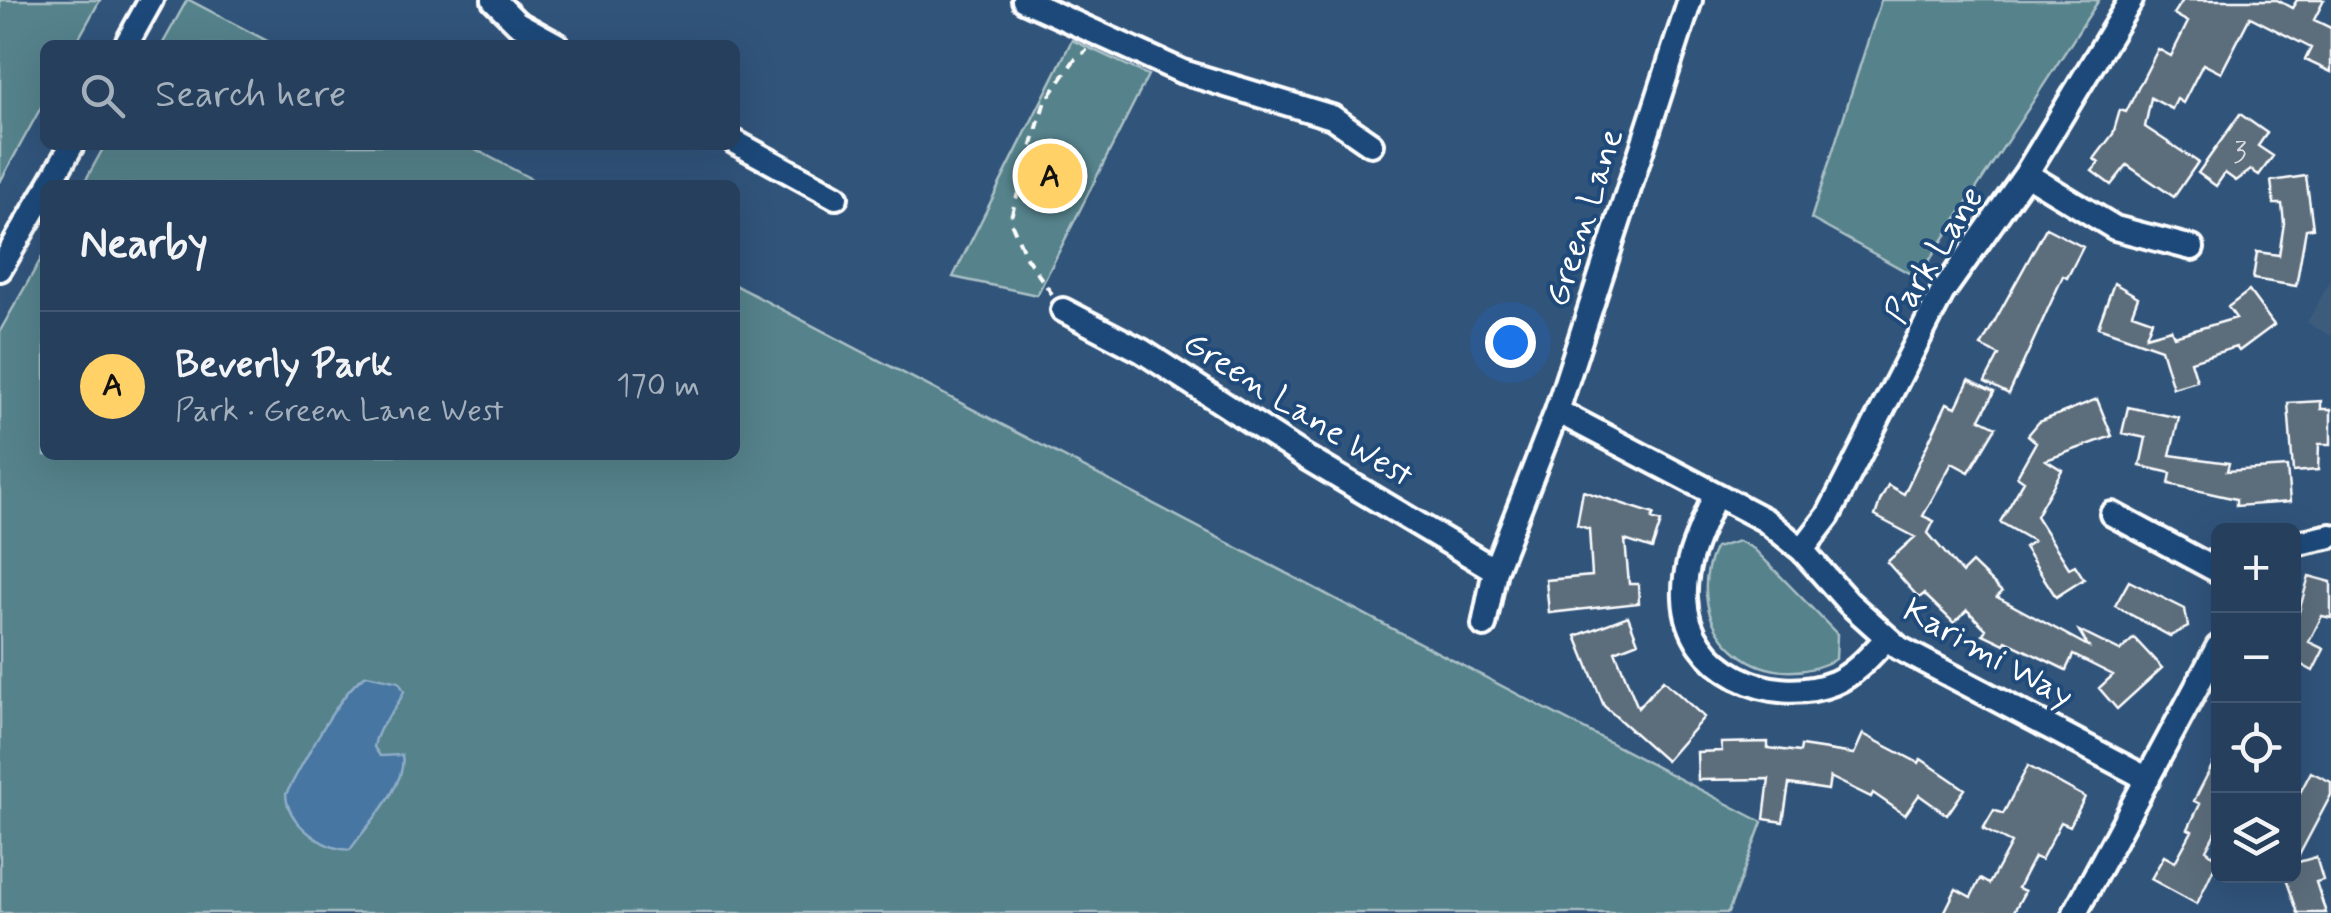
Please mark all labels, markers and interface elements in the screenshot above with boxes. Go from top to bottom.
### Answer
search box [40,40,740,150]
icon: search [75,68,130,123]
text: Search here [155,71,346,120]
street label: Green Lane [1535,123,1635,312]
house number: 3 [2233,133,2247,172]
pin: A [1018,138,1082,214]
street label: Park Lane [1874,178,1995,333]
text: Nearby [80,218,208,273]
your location [1485,317,1536,368]
street label: Green Lane West [1174,320,1422,499]
text: Beverly Park [175,341,392,390]
text: A [102,365,123,407]
text: 170 m [616,365,700,407]
text: Park · Green Lane West [175,390,504,432]
map controls [2211,523,2301,883]
button: + [2211,523,2301,613]
street label: Karimi Way [1895,588,2082,720]
button: − [2211,613,2301,703]
button: locate [2211,703,2301,793]
button: layers [2211,793,2301,883]

